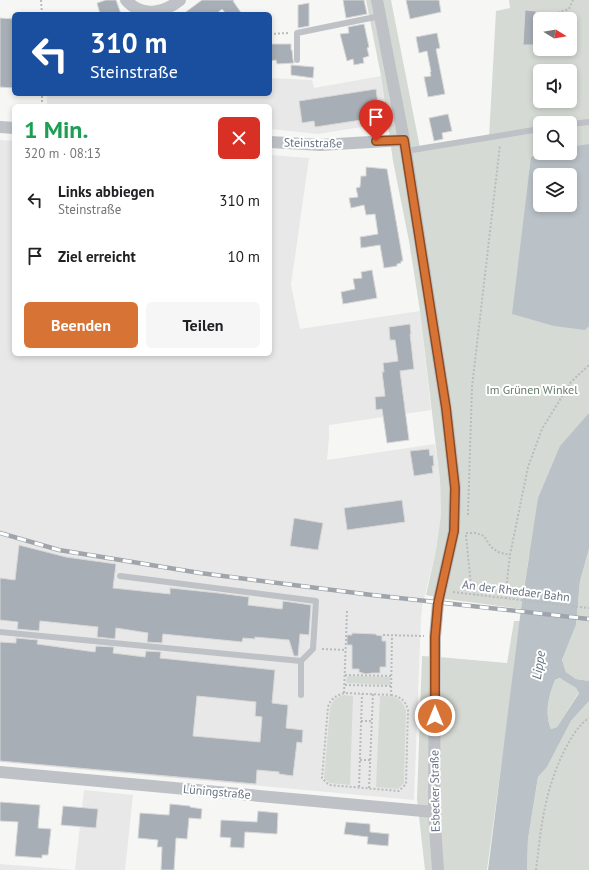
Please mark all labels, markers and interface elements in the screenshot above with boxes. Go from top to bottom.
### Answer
north arrow [533,12,577,56]
map controls [533,12,577,212]
text: 310 m [90,24,167,61]
icon: left [24,28,76,80]
text: Steinstraße [90,60,178,83]
button: sound [533,64,577,108]
pin [359,100,393,141]
icon: arrive [365,106,387,128]
text: 1 Min. [24,114,88,145]
button: search [533,116,577,160]
button: close [218,117,260,159]
street label: Steinstraße [284,134,342,151]
text: 320 m · 08:13 [24,145,101,162]
button: layers [533,168,577,212]
text: Links abbiegen [58,182,154,201]
icon: left [24,189,46,211]
text: 310 m [219,191,260,210]
text: Steinstraße [58,201,121,218]
icon: arrive [24,245,46,267]
text: Ziel erreicht [58,247,136,266]
text: 10 m [227,247,260,266]
button: Beenden [24,302,138,348]
button: Teilen [146,302,260,348]
park label: Im Grünen Winkel [486,382,578,397]
street label: An der Rhedaer Bahn [461,576,571,605]
water label: Lippe [528,649,549,681]
position arrow [414,695,456,737]
street label: Esbecker Straße [426,750,443,832]
street label: Lüningstraße [183,781,251,802]

